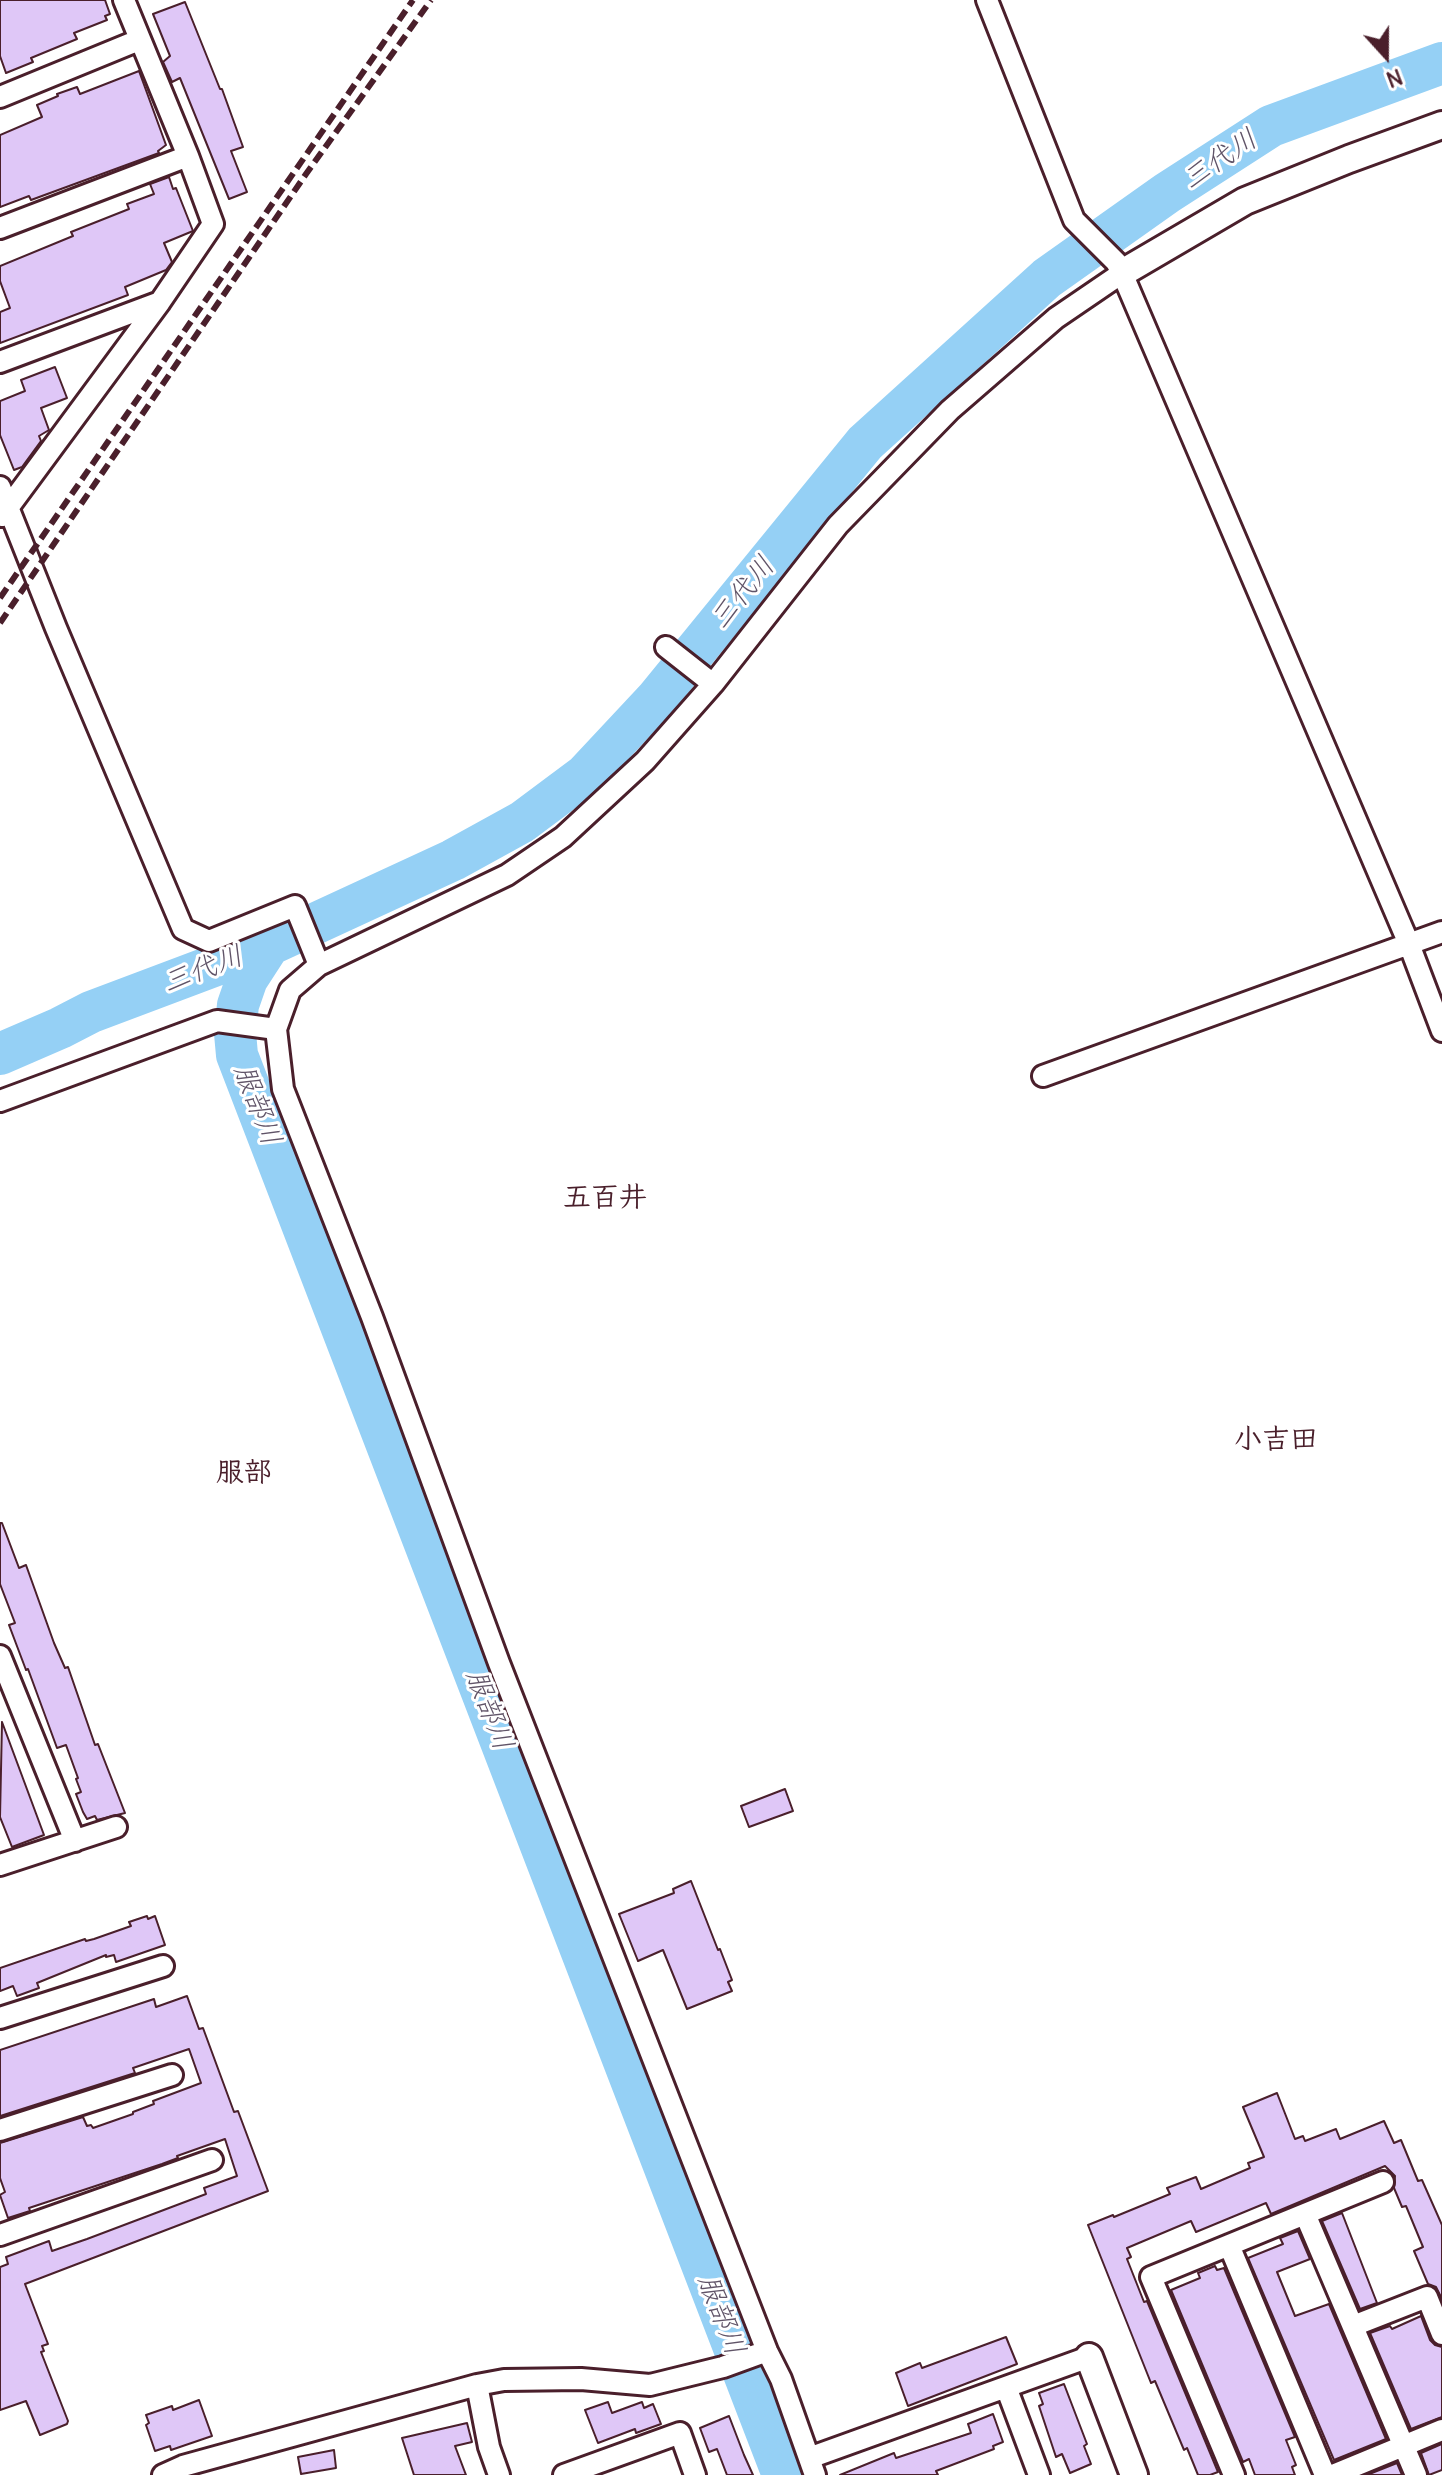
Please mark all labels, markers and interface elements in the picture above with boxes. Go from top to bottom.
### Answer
north arrow [1346,16,1426,96]
text: N [1382,63,1407,94]
water label: 三代川 [1176,123,1264,197]
water label: 三代川 [704,550,782,636]
water label: 三代川 [158,939,248,1001]
water label: 服部川 [226,1060,288,1150]
district label: 五百井 [563,1181,647,1215]
district label: 小吉田 [1234,1423,1318,1457]
district label: 服部 [216,1456,272,1490]
water label: 服部川 [458,1665,520,1755]
water label: 服部川 [690,2270,752,2360]

